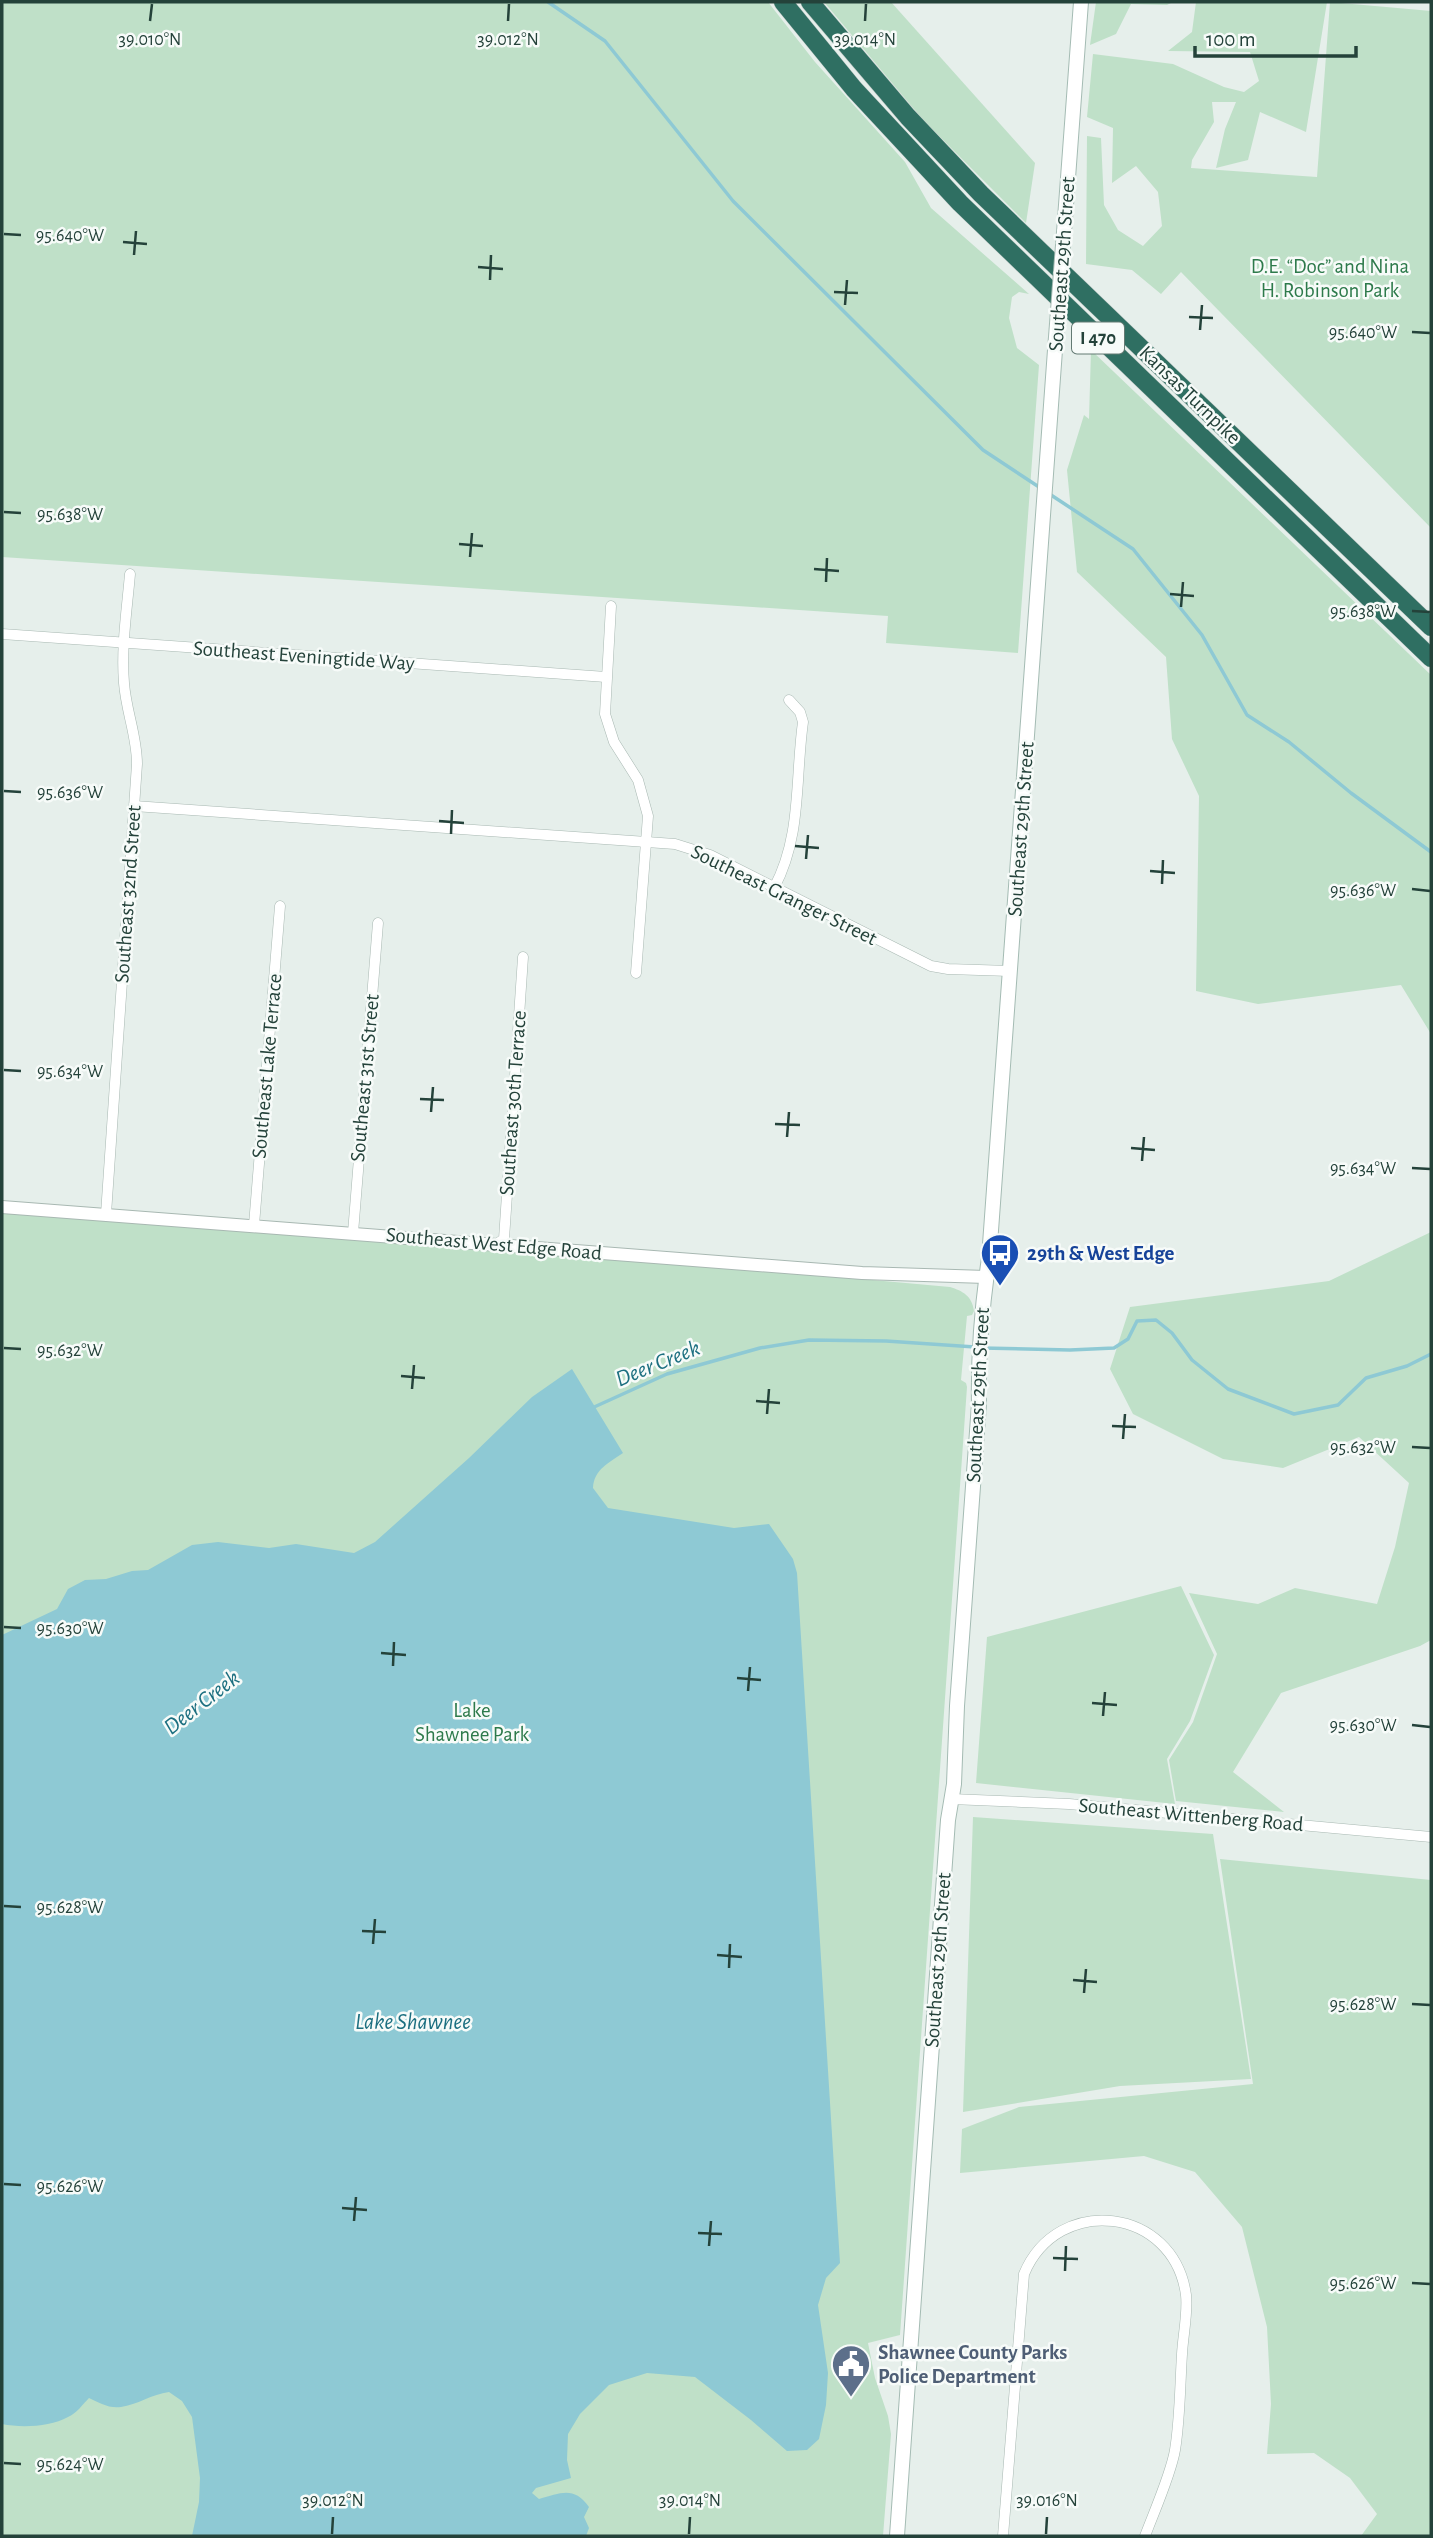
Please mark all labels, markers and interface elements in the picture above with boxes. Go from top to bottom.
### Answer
scale bar [1195,14,1356,58]
text: 100 m [1206,29,1256,50]
text: 39.010°N [119,31,181,49]
text: 39.012°N [477,31,539,49]
text: 39.014°N [834,31,896,49]
street label: Southeast 29th Street [1045,175,1079,352]
text: 95.640°W [36,227,104,245]
park label: D.E. “Doc” and Nina H. Robinson Park [1251,256,1409,301]
road number: I 470 [1072,322,1124,354]
text: 95.640°W [1329,324,1397,342]
street label: Kansas Turnpike [1135,342,1245,448]
text: 95.638°W [37,506,103,524]
text: 95.638°W [1330,603,1396,621]
street label: Southeast Eveningtide Way [193,638,415,674]
street label: Southeast 29th Street [1004,740,1038,917]
text: 95.636°W [37,784,103,802]
street label: Southeast 32nd Street [111,804,145,984]
street label: Southeast Granger Street [688,841,881,949]
text: 95.636°W [1330,882,1396,900]
street label: Southeast Lake Terrace [248,973,286,1159]
street label: Southeast 31st Street [347,993,383,1163]
street label: Southeast 30th Terrace [496,1010,530,1196]
text: 95.634°W [37,1063,103,1081]
text: 95.634°W [1330,1160,1396,1178]
street label: Southeast West Edge Road [385,1224,603,1264]
bus stop icon: 29th & West Edge [979,1232,1021,1287]
place label: 29th & West Edge [1027,1243,1175,1264]
street label: Southeast 29th Street [963,1307,993,1483]
water label: Deer Creek [612,1337,704,1391]
text: 95.632°W [37,1342,103,1360]
text: 95.632°W [1330,1439,1396,1457]
text: 95.630°W [36,1620,104,1638]
water label: Deer Creek [160,1666,244,1739]
park label: Lake Shawnee Park [415,1700,529,1745]
text: 95.630°W [1329,1717,1397,1735]
street label: Southeast Wittenberg Road [1078,1795,1304,1835]
street label: Southeast 29th Street [921,1871,955,2048]
text: 95.628°W [37,1899,103,1917]
text: 95.628°W [1330,1996,1396,2014]
water label: Lake Shawnee [355,2011,471,2034]
text: 95.626°W [37,2178,103,2196]
text: 95.626°W [1330,2275,1396,2293]
place label: Shawnee County Parks Police Department [878,2342,1067,2387]
public building icon: Shawnee County Parks Police Department [830,2343,872,2398]
text: 95.624°W [36,2456,104,2474]
text: 39.012°N [302,2492,364,2510]
text: 39.014°N [659,2492,721,2510]
text: 39.016°N [1016,2492,1078,2510]

